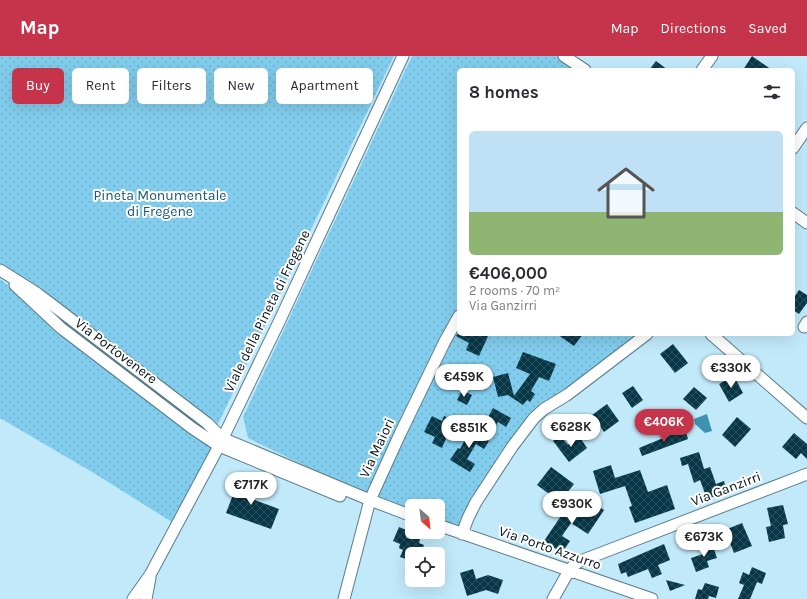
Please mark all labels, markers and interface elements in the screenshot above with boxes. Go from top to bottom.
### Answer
text: Map [20,17,59,39]
text: Map [611,20,639,37]
text: Directions [661,20,726,37]
text: Saved [748,20,787,37]
chip: Buy [12,68,64,104]
chip: Rent [72,68,129,104]
chip: Filters [137,68,206,104]
chip: New [214,68,268,104]
chip: Apartment [276,68,373,104]
icon: filters [761,81,783,103]
text: 8 homes [469,82,539,102]
icon: home [590,157,662,229]
park label: Pineta Monumentale di Fregene [93,187,227,220]
street label: Viale della Pineta di Fregene [220,227,314,395]
text: €406,000 [469,263,548,283]
text: 2 rooms · 70 m² [469,283,560,298]
text: Via Ganzirri [469,298,537,313]
street label: Via Portovenere [72,315,160,387]
pin: €330K [703,355,759,389]
text: €330K [710,360,752,375]
pin: €459K [436,364,492,398]
text: €459K [444,369,484,384]
pin: €406K [636,409,692,443]
pin: €628K [543,414,599,448]
text: €406K [644,414,684,429]
pin: €851K [441,415,497,449]
street label: Via Maiori [356,416,398,480]
text: €628K [551,419,591,434]
text: €851K [450,420,488,435]
street label: Via Ganzirri [689,468,763,510]
pin: €717K [223,472,279,506]
text: €717K [234,477,268,492]
pin: €930K [544,491,600,525]
text: €930K [552,496,592,511]
north arrow [405,499,445,539]
map controls [405,499,445,587]
street label: Via Porto Azzurro [496,522,604,574]
pin: €673K [676,524,732,558]
text: €673K [684,529,724,544]
button: locate [405,547,445,587]

